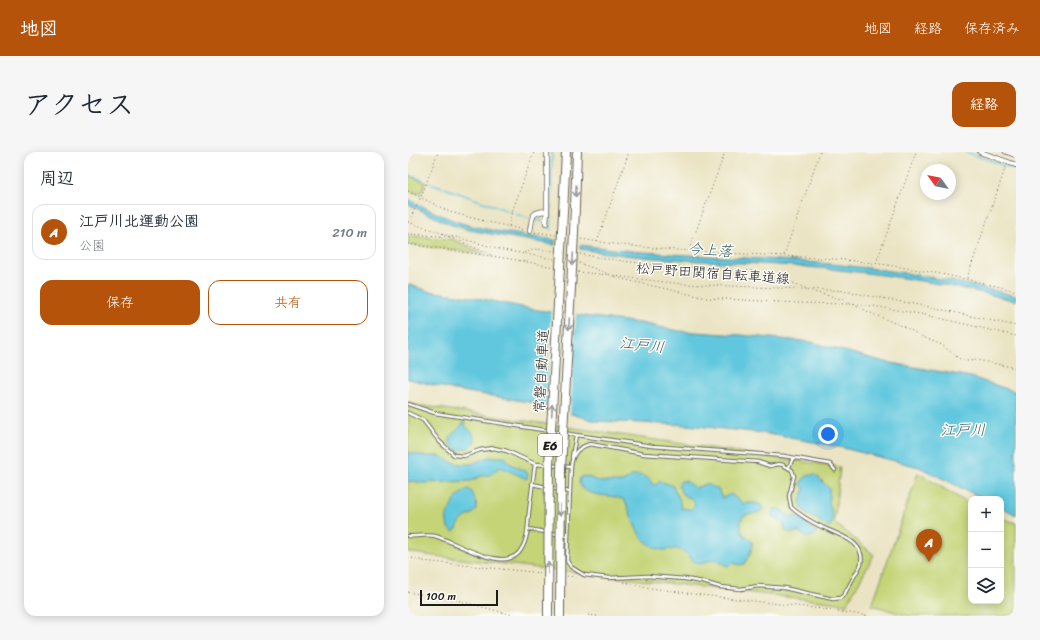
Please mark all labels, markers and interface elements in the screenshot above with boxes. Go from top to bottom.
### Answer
text: 地図 [20,12,58,45]
text: 地図 [864,16,892,41]
text: 経路 [914,16,942,41]
text: 保存済み [964,16,1020,41]
text: アクセス [24,80,134,129]
button: 経路 [952,82,1016,127]
text: 周辺 [40,163,74,193]
north arrow [920,164,956,200]
one-way arrow [572,184,580,197]
text: 江戸川北運動公園 [79,208,199,234]
text: A [50,221,58,244]
text: 210 m [332,221,367,244]
text: 公園 [79,234,105,257]
water label: 今上落 [687,235,735,265]
one-way arrow [569,252,576,265]
street label: 松戸野田関宿自転車道線 [635,256,791,291]
button: 保存 [40,280,200,325]
button: 共有 [208,280,368,325]
one-way arrow [565,317,572,330]
street label: 常磐自動車道 [527,328,556,414]
water label: 江戸川 [618,330,666,360]
one-way arrow [548,404,556,417]
water label: 江戸川 [940,417,986,443]
your location [818,424,838,444]
road number: E6 [538,434,562,456]
map controls [968,496,1004,604]
button: + [968,496,1004,532]
one-way arrow [557,503,564,516]
pin: A [916,529,942,562]
button: − [968,532,1004,568]
one-way arrow [544,562,552,575]
button: layers [968,568,1004,604]
text: 100 m [426,587,456,606]
scale bar [420,588,498,607]

